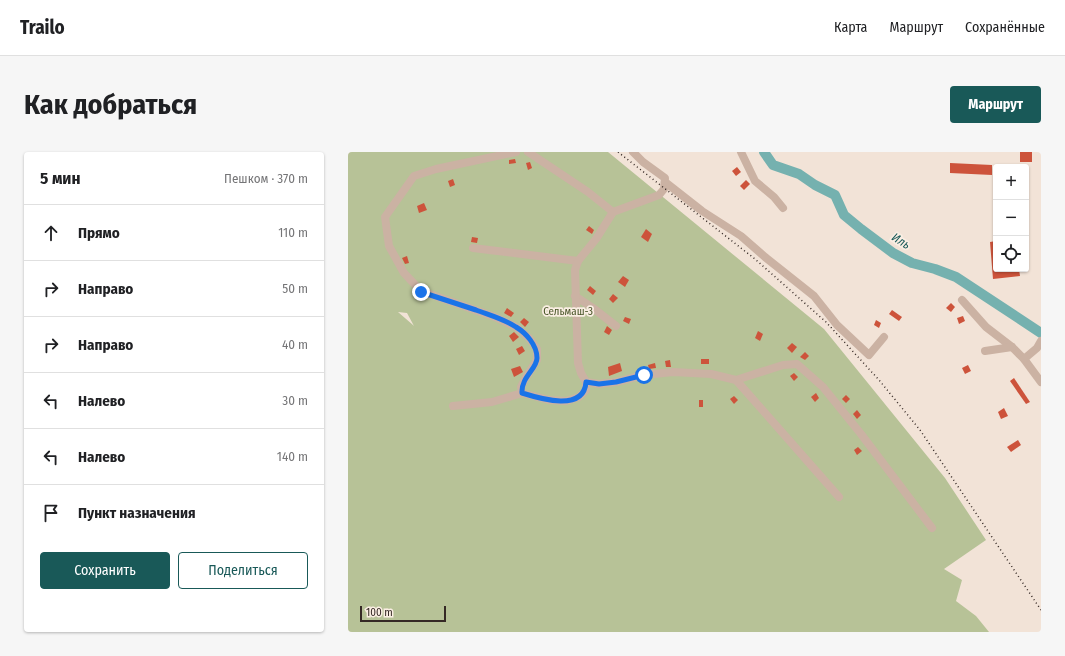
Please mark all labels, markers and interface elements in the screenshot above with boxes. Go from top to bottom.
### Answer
text: Trailo [20,16,65,39]
text: Карта [834,19,867,36]
text: Маршрут [889,19,943,36]
text: Сохранённые [965,19,1045,36]
button: Маршрут [950,86,1041,123]
text: Как добраться [24,88,197,121]
map controls [993,164,1029,272]
button: + [993,164,1029,200]
text: 5 мин [40,168,80,189]
text: Пешком · 370 m [224,171,308,186]
button: − [993,200,1029,236]
icon: ahead [40,222,62,244]
text: Прямо [78,224,120,242]
text: 110 m [278,225,308,240]
water label: Иль [889,230,913,252]
button: locate [993,236,1029,272]
icon: right [40,278,62,300]
text: Направо [78,280,133,298]
text: 50 m [282,281,308,296]
route end [412,283,430,301]
park label: Сельмаш-3 [543,305,593,318]
icon: right [40,334,62,356]
text: Направо [78,336,133,354]
text: 40 m [282,337,308,352]
route start [635,366,653,384]
icon: left [40,390,62,412]
text: Налево [78,392,125,410]
text: 30 m [282,393,308,408]
icon: left [40,446,62,468]
text: Налево [78,448,125,466]
text: 140 m [277,449,308,464]
icon: arrive [40,502,62,524]
text: Пункт назначения [78,504,196,522]
button: Сохранить [40,552,170,589]
button: Поделиться [178,552,308,589]
scale bar [360,604,446,623]
text: 100 m [366,606,393,619]

